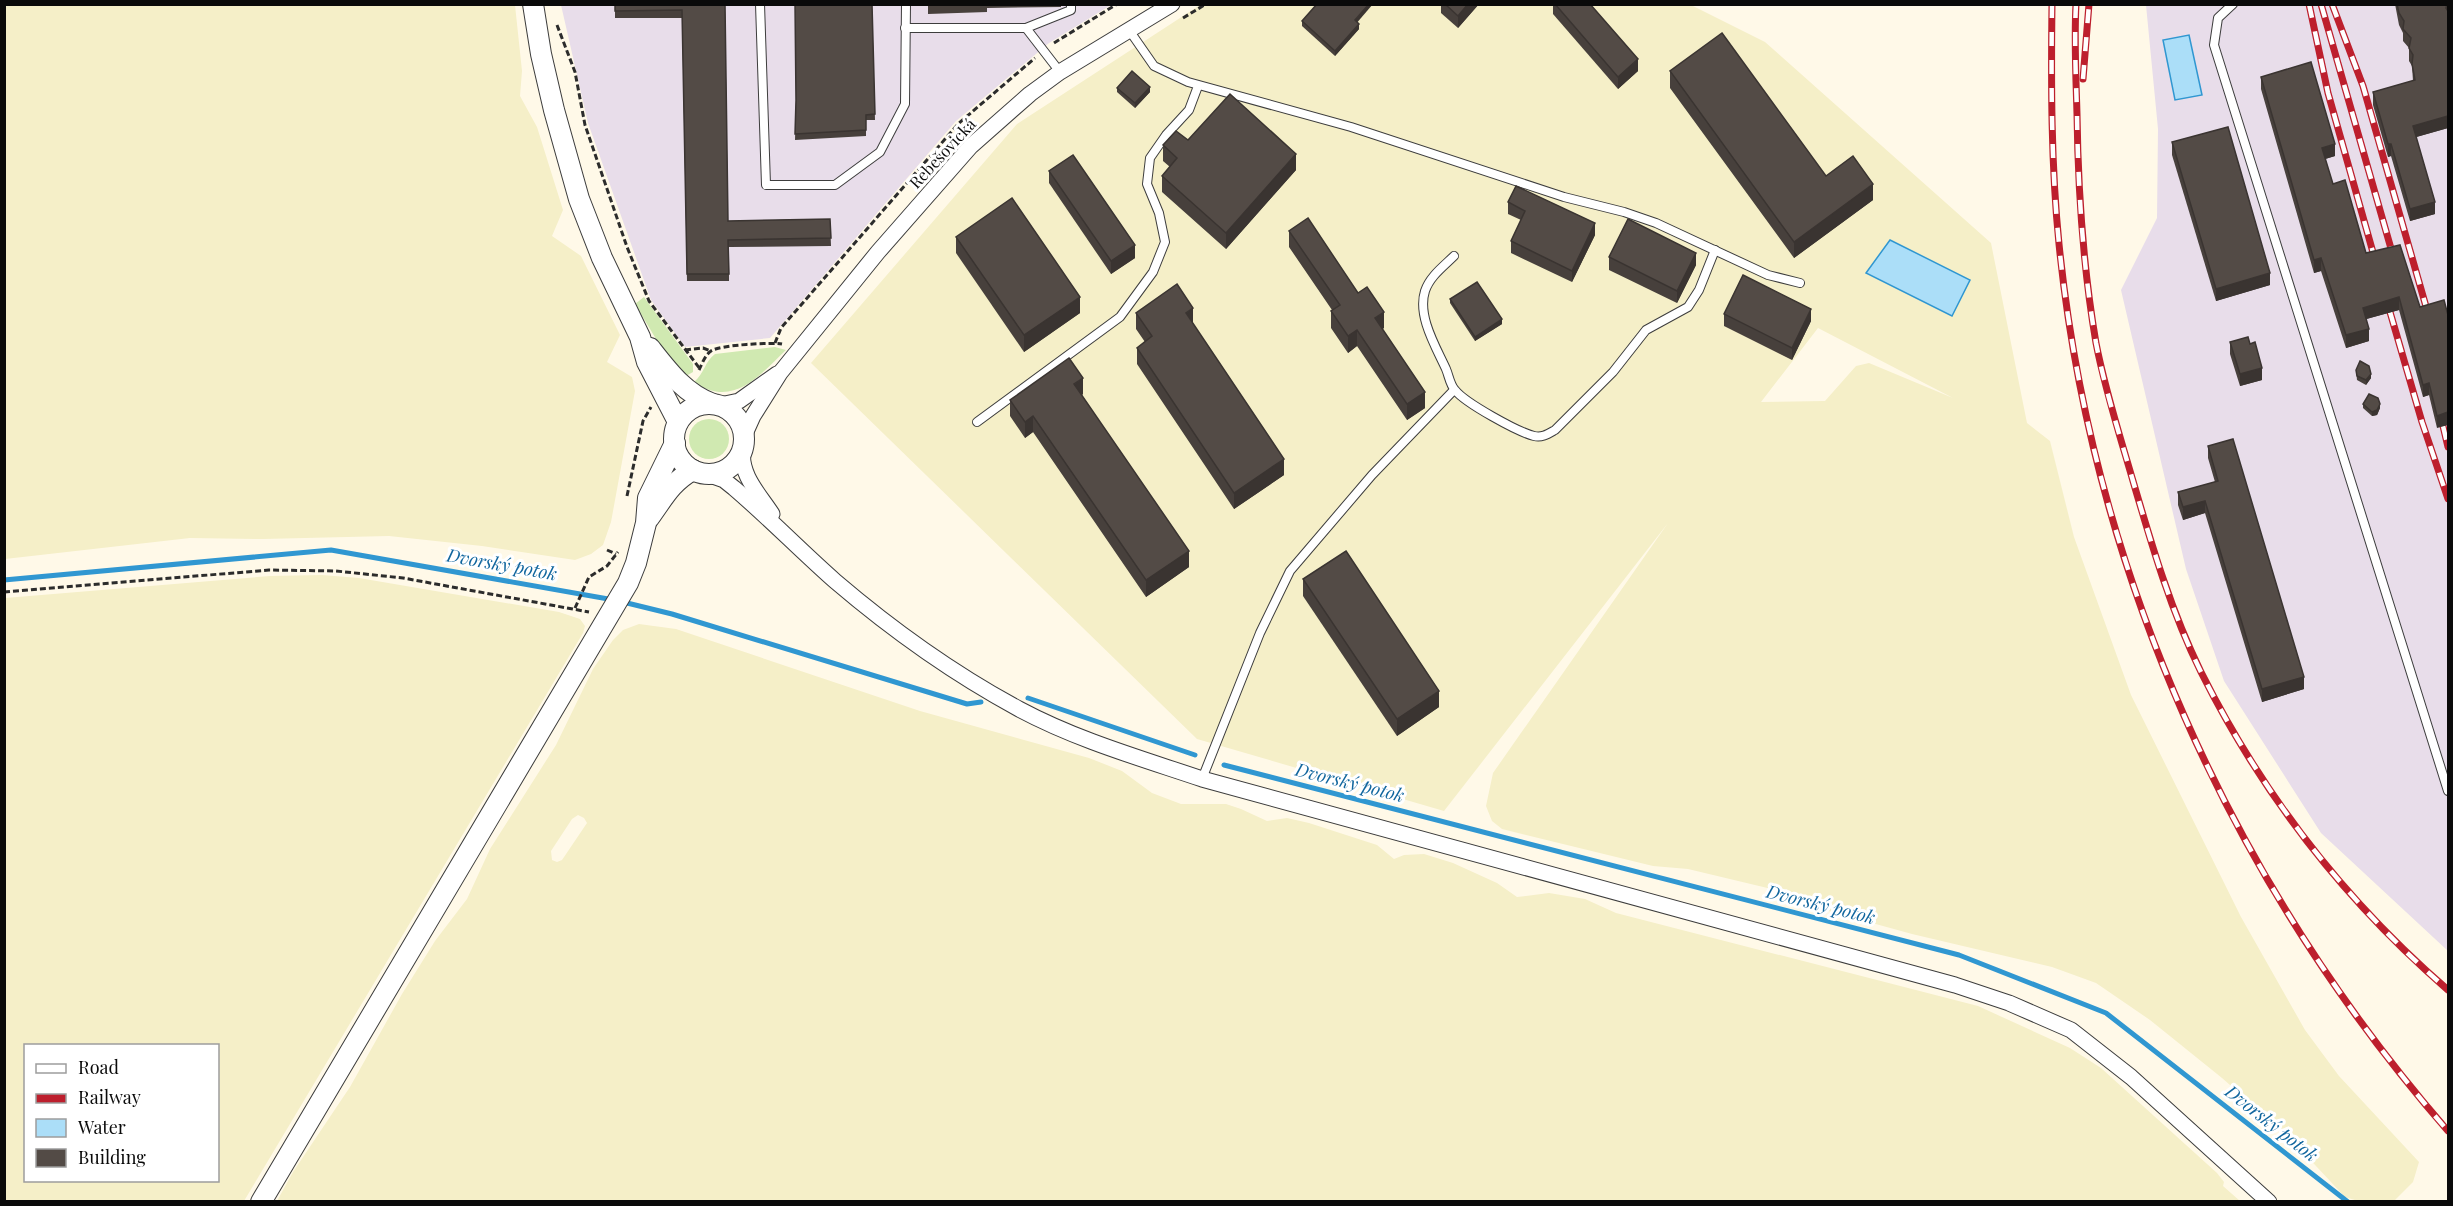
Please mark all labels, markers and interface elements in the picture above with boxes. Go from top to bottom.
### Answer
street label: Rebešovická [904,114,980,192]
water label: Dvorský potok [444,542,559,585]
water label: Dvorský potok [1292,757,1407,807]
water label: Dvorský potok [1763,879,1878,929]
legend [24,1044,219,1182]
text: Road [78,1055,119,1079]
water label: Dvorský potok [2220,1079,2323,1167]
text: Railway [78,1085,141,1109]
text: Water [77,1115,126,1139]
text: Building [78,1145,146,1169]

